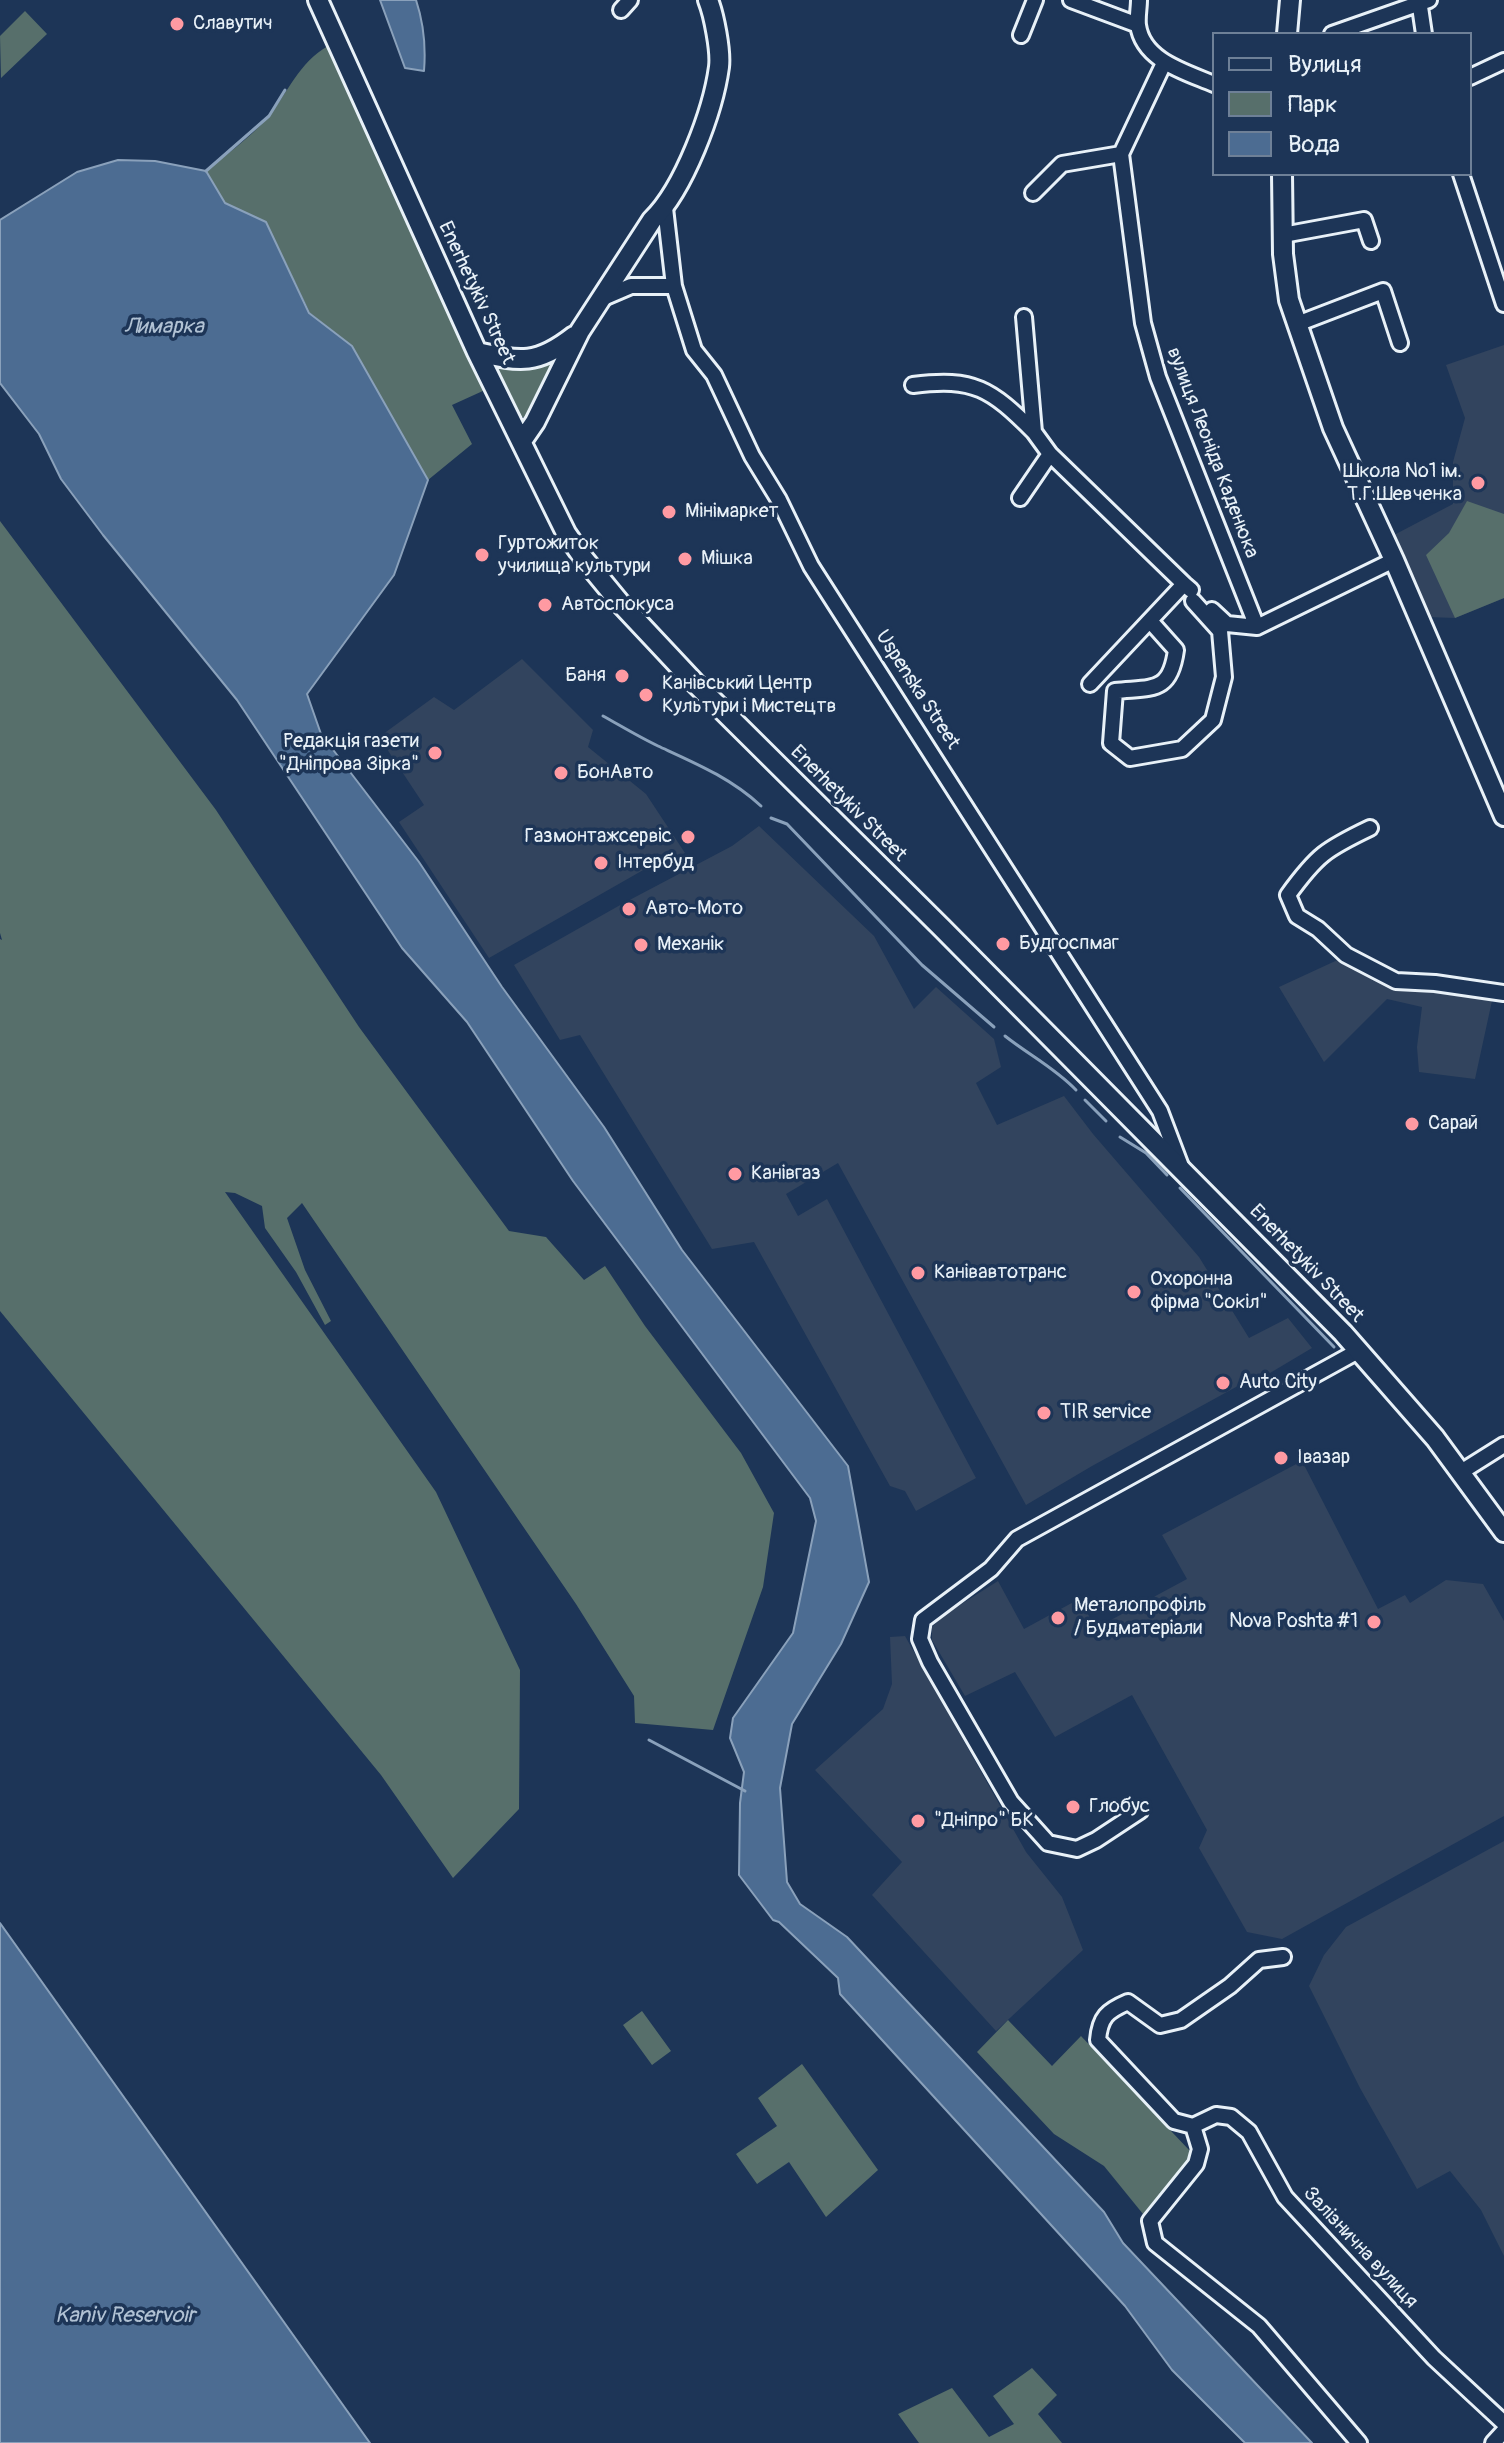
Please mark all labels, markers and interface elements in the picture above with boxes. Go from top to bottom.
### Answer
place label: Славутич [193,12,273,36]
marker: Славутич [168,15,186,33]
legend [1212,32,1472,176]
text: Вулиця [1288,50,1361,79]
text: Парк [1288,90,1337,119]
text: Вода [1288,130,1340,159]
street label: Enerhetykiv Street [432,218,520,368]
water label: Лимарка [124,314,204,340]
street label: вулиця Леоніда Каденюка [1161,344,1263,562]
place label: Школа №1 ім. Т.Г.Шевченка [1343,460,1462,507]
marker: Школа №1 ім. Т.Г.Шевченка [1469,474,1487,492]
place label: Мінімаркет [685,500,779,524]
marker: Мінімаркет [660,503,678,521]
place label: Гуртожиток училища культури [498,532,650,579]
marker: Гуртожиток училища культури [473,546,491,564]
place label: Мішка [701,547,753,571]
marker: Мішка [676,550,694,568]
place label: Автоспокуса [561,593,674,617]
marker: Автоспокуса [536,596,554,614]
street label: Uspenska Street [870,626,964,754]
place label: Баня [565,664,606,688]
marker: Баня [613,667,631,685]
place label: Канівський Центр Культури і Мистецтв [662,672,836,719]
marker: Канівський Центр Культури і Мистецтв [637,686,655,704]
place label: Редакція газети "Дніпрова Зірка" [279,730,419,777]
street label: Enerhetykiv Street [785,741,911,867]
marker: Редакція газети "Дніпрова Зірка" [426,744,444,762]
place label: БонАвто [577,761,653,785]
marker: БонАвто [552,764,570,782]
place label: Газмонтажсервіс [524,825,672,849]
marker: Газмонтажсервіс [679,828,697,846]
place label: Інтербуд [617,851,694,875]
marker: Інтербуд [592,854,610,872]
place label: Авто-Мото [645,897,743,921]
marker: Авто-Мото [620,900,638,918]
place label: Будгоспмаг [1019,932,1119,956]
place label: Механік [657,933,724,957]
marker: Будгоспмаг [994,935,1012,953]
marker: Механік [632,936,650,954]
place label: Сарай [1428,1112,1478,1136]
marker: Сарай [1403,1115,1421,1133]
place label: Канівгаз [751,1162,821,1186]
marker: Канівгаз [726,1165,744,1183]
street label: Enerhetykiv Street [1244,1200,1368,1328]
place label: Канівавтотранс [934,1261,1067,1285]
marker: Канівавтотранс [909,1264,927,1282]
place label: Охоронна фірма "Сокіл" [1150,1268,1268,1315]
marker: Охоронна фірма "Сокіл" [1125,1283,1143,1301]
place label: Auto City [1239,1371,1317,1395]
marker: Auto City [1214,1374,1232,1392]
place label: TIR service [1060,1401,1151,1425]
marker: TIR service [1035,1404,1053,1422]
place label: Івазар [1297,1446,1350,1470]
marker: Івазар [1272,1449,1290,1467]
place label: Металопрофіль / Будматеріали [1074,1594,1207,1641]
marker: Металопрофіль / Будматеріали [1049,1609,1067,1627]
place label: Nova Poshta #1 [1229,1610,1358,1634]
marker: Nova Poshta #1 [1365,1613,1383,1631]
place label: Глобус [1089,1795,1150,1819]
marker: Глобус [1064,1798,1082,1816]
place label: "Дніпро" БК [934,1809,1034,1833]
marker: "Дніпро" БК [909,1812,927,1830]
street label: Залізнична вулиця [1298,2182,1422,2314]
water label: Kaniv Reservoir [55,2303,195,2329]

